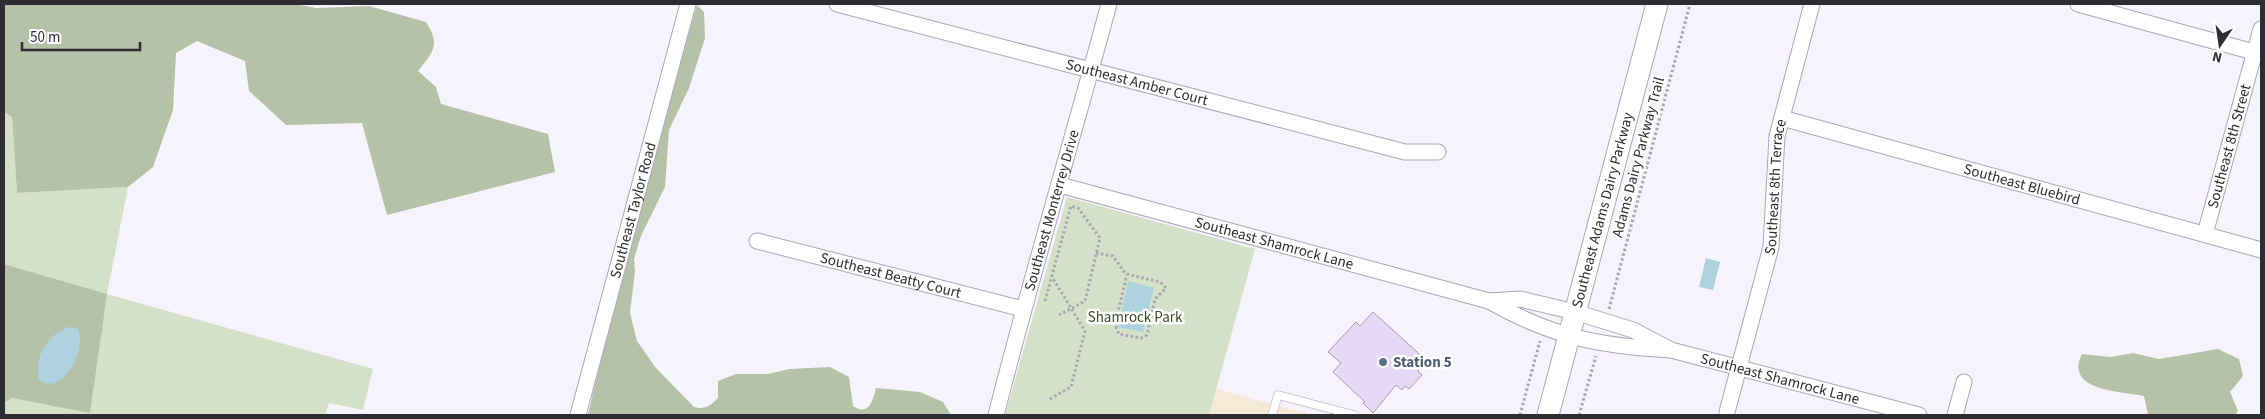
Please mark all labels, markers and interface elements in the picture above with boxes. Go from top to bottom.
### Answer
scale bar [22,20,140,52]
north arrow [2195,20,2245,70]
text: 50 m [30,27,60,48]
text: N [2211,46,2224,67]
street label: Southeast Amber Court [1063,54,1210,111]
street label: Adams Dairy Parkway Trail [1607,74,1670,240]
street label: Southeast 8th Street [2202,82,2256,211]
street label: Southeast Adams Dairy Parkway [1567,110,1639,310]
street label: Southeast 8th Terrace [1759,117,1792,258]
street label: Southeast Monterrey Drive [1019,128,1085,293]
street label: Southeast Taylor Road [605,140,662,281]
street label: Southeast Bluebird [1961,159,2083,211]
street label: Southeast Shamrock Lane [1192,212,1356,275]
street label: Southeast Beatty Court [818,248,963,304]
park label: Shamrock Park [1088,307,1183,328]
street label: Southeast Shamrock Lane [1698,348,1862,410]
place label: Station 5 [1393,352,1452,373]
marker: Station 5 [1377,356,1389,368]

